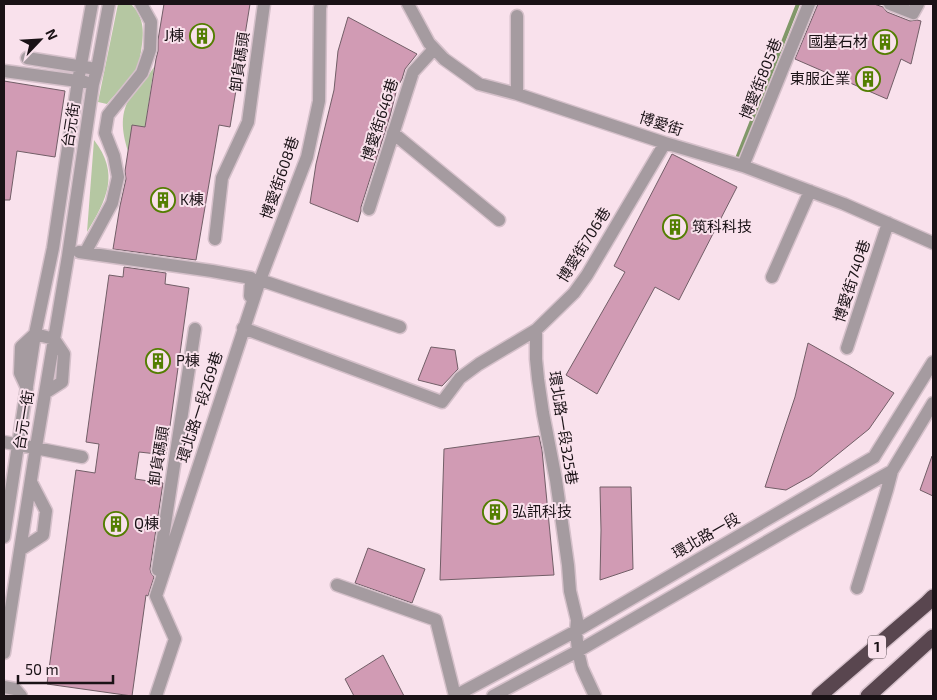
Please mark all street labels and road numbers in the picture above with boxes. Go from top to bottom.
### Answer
street label: 卸貨碼頭 [226,31,252,93]
street label: 博愛街805巷 [736,35,785,122]
street label: 博愛街646巷 [357,76,401,164]
street label: 台元街 [58,101,82,148]
street label: 博愛街 [637,108,685,139]
street label: 博愛街608巷 [256,134,302,222]
street label: 博愛街706巷 [553,204,613,285]
street label: 博愛街740巷 [829,237,873,324]
street label: 環北路一段269巷 [173,349,225,464]
street label: 環北路一段325巷 [546,370,582,486]
street label: 台元一街 [9,389,37,451]
street label: 卸貨碼頭 [144,425,172,487]
street label: 環北路一段 [669,509,742,562]
road number: 1 [868,636,886,659]

